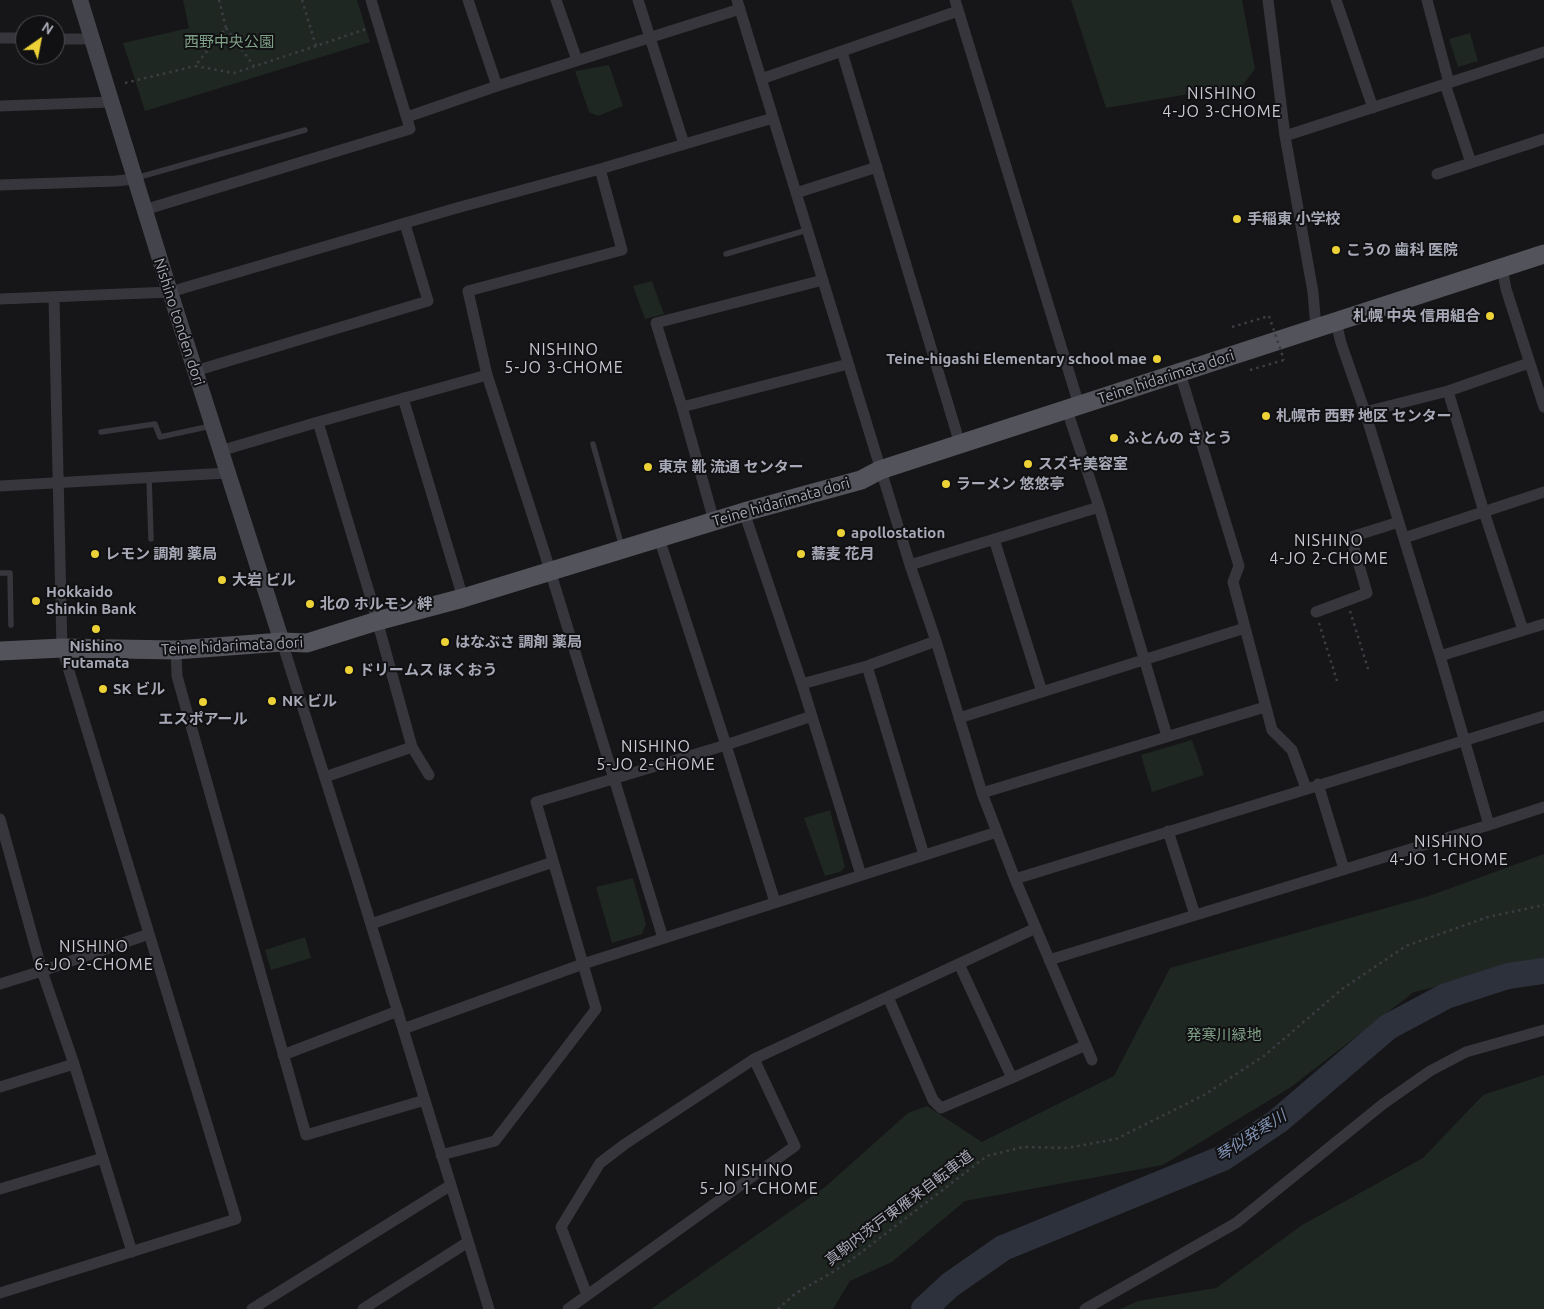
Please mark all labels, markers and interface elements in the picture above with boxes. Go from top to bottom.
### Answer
north arrow [15,15,65,65]
text: N [39,19,56,38]
park label: 西野中央公園 [184,33,274,51]
district label: NISHINO 4-JO 3-CHOME [1161,84,1283,122]
place label: 手稲東 小学校 [1247,210,1341,228]
marker: 手稲東 小学校 [1231,213,1243,225]
place label: こうの 歯科 医院 [1346,241,1458,259]
marker: こうの 歯科 医院 [1330,244,1342,256]
street label: Nishino tonden dori [150,256,208,388]
place label: 札幌 中央 信用組合 [1353,307,1480,325]
marker: 札幌 中央 信用組合 [1484,310,1496,322]
district label: NISHINO 5-JO 3-CHOME [503,340,625,378]
street label: Teine hidarimata dori [1096,346,1236,408]
place label: Teine-higashi Elementary school mae [886,350,1147,368]
marker: Teine-higashi Elementary school mae [1151,353,1163,365]
place label: 札幌市 西野 地区 センター [1276,407,1452,425]
marker: 札幌市 西野 地区 センター [1260,410,1272,422]
place label: ふとんの さとう [1124,429,1233,447]
marker: ふとんの さとう [1108,432,1120,444]
place label: スズキ美容室 [1038,455,1128,473]
place label: 東京 靴 流通 センター [658,458,804,476]
marker: スズキ美容室 [1022,458,1034,470]
marker: 東京 靴 流通 センター [642,461,654,473]
street label: Teine hidarimata dori [710,474,852,530]
place label: ラーメン 悠悠亭 [956,475,1065,493]
marker: ラーメン 悠悠亭 [940,478,952,490]
place label: apollostation [851,524,945,542]
marker: apollostation [835,527,847,539]
district label: NISHINO 4-JO 2-CHOME [1268,531,1390,569]
place label: レモン 調剤 薬局 [105,545,217,563]
place label: 蕎麦 花月 [811,545,875,563]
marker: レモン 調剤 薬局 [89,548,101,560]
marker: 蕎麦 花月 [795,548,807,560]
place label: 大岩 ビル [232,571,296,589]
marker: 大岩 ビル [216,574,228,586]
place label: Hokkaido Shinkin Bank [46,583,136,618]
marker: Hokkaido Shinkin Bank [30,595,42,607]
place label: 北の ホルモン 絆 [320,595,432,613]
marker: 北の ホルモン 絆 [304,598,316,610]
marker: Nishino Futamata [90,623,102,635]
street label: Teine hidarimata dori [160,633,304,659]
place label: はなぶさ 調剤 薬局 [455,633,582,651]
marker: はなぶさ 調剤 薬局 [439,636,451,648]
place label: Nishino Futamata [63,637,129,672]
place label: ドリームス ほくおう [359,661,498,679]
marker: ドリームス ほくおう [343,664,355,676]
place label: SK ビル [113,680,165,698]
marker: SK ビル [97,683,109,695]
place label: NK ビル [282,692,337,710]
marker: NK ビル [266,695,278,707]
marker: エスポアール [197,696,209,708]
place label: エスポアール [158,710,248,728]
district label: NISHINO 5-JO 2-CHOME [595,737,717,775]
district label: NISHINO 4-JO 1-CHOME [1388,832,1510,870]
district label: NISHINO 6-JO 2-CHOME [33,937,155,975]
park label: 発寒川緑地 [1187,1026,1261,1044]
water label: 琴似発寒川 [1212,1106,1290,1166]
street label: 真駒内茨戸東雁来自転車道 [822,1147,976,1269]
district label: NISHINO 5-JO 1-CHOME [698,1161,820,1199]

